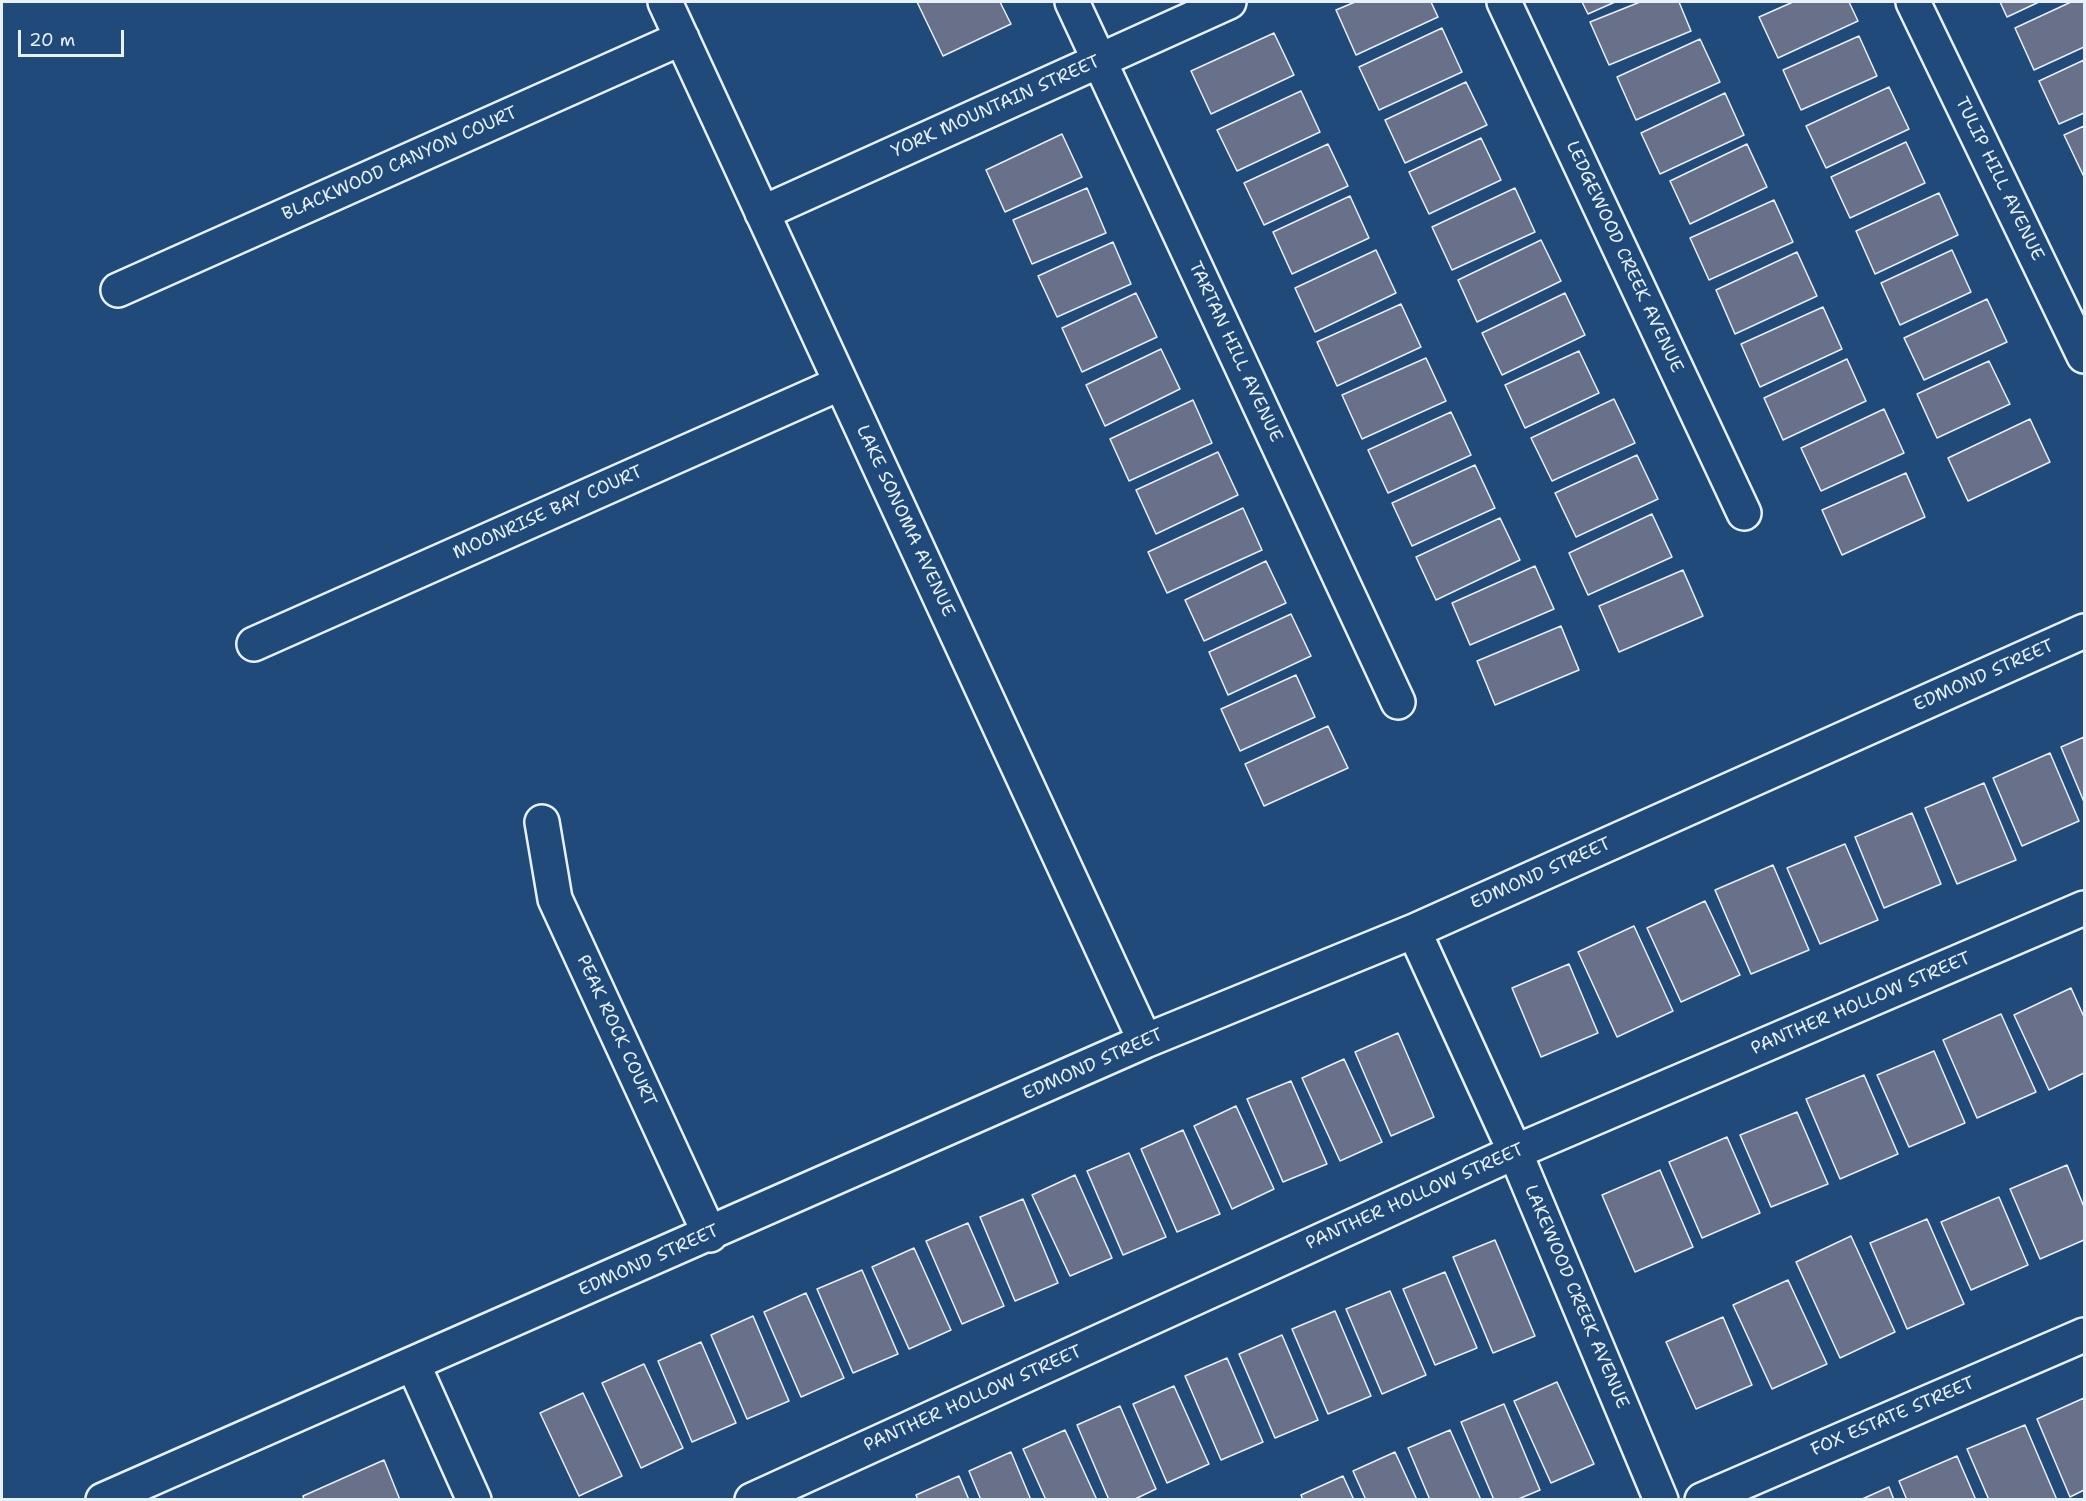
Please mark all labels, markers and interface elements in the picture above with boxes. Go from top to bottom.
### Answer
scale bar [21,18,128,56]
text: 20 m [29,28,75,52]
street label: YORK MOUNTAIN STREET [888,51,1104,163]
street label: TULIP HILL AVENUE [1950,94,2048,264]
street label: BLACKWOOD CANYON COURT [279,102,521,226]
street label: LEDGEWOOD CREEK AVENUE [1561,138,1687,376]
street label: TARTAN HILL AVENUE [1184,258,1286,446]
street label: LAKE SONOMA AVENUE [851,422,959,620]
street label: MOONRISE BAY COURT [450,461,646,565]
street label: EDMOND STREET [1911,635,2057,717]
street label: EDMOND STREET [1468,833,1614,915]
street label: PANTHER HOLLOW STREET [1748,948,1974,1060]
street label: PEAK ROCK COURT [571,952,661,1110]
street label: EDMOND STREET [1020,1024,1166,1106]
street label: PANTHER HOLLOW STREET [1303,1139,1527,1255]
street label: LAKEWOOD CREEK AVENUE [1519,1182,1633,1412]
street label: EDMOND STREET [576,1220,722,1302]
street label: PANTHER HOLLOW STREET [861,1341,1085,1457]
street label: FOX ESTATE STREET [1808,1373,1978,1461]

